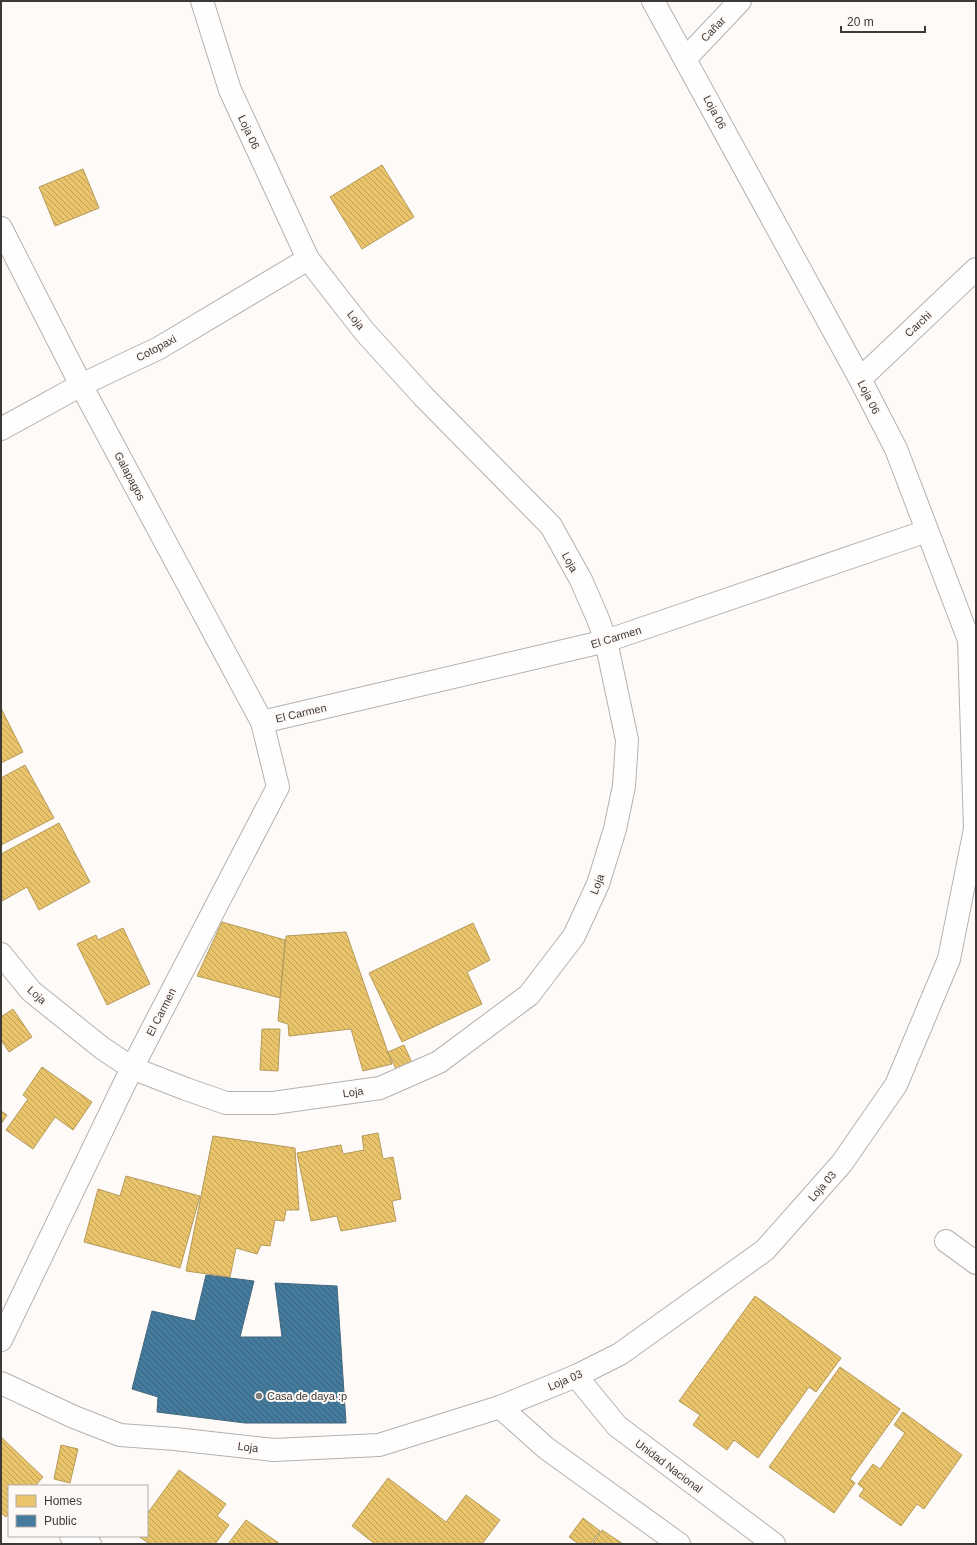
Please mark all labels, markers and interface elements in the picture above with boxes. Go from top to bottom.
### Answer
scale bar [841,8,925,34]
street label: Cañar [698,14,728,44]
text: 20 m [847,15,874,29]
street label: Loja 06 [701,93,729,131]
street label: Loja 06 [236,113,262,151]
street label: Loja [345,308,368,333]
street label: Carchi [902,309,934,339]
street label: Cotopaxi [134,333,178,363]
street label: Loja 06 [855,378,883,416]
street label: Galapagos [112,450,148,503]
street label: Loja [560,550,581,575]
street label: El Carmen [589,624,643,650]
street label: El Carmen [274,701,328,725]
street label: Loja [588,871,607,896]
street label: Loja [25,984,49,1007]
street label: El Carmen [144,986,178,1038]
street label: Loja [342,1084,365,1099]
street label: Loja 03 [806,1168,838,1204]
street label: Loja 03 [546,1367,584,1393]
place label: Casa de daya :p [267,1390,347,1402]
marker: Casa de daya :p [254,1391,264,1401]
street label: Unidad Nacional [633,1437,705,1495]
street label: Loja [237,1440,260,1454]
legend [8,1485,148,1537]
text: Homes [44,1494,82,1508]
text: Public [44,1514,77,1528]

